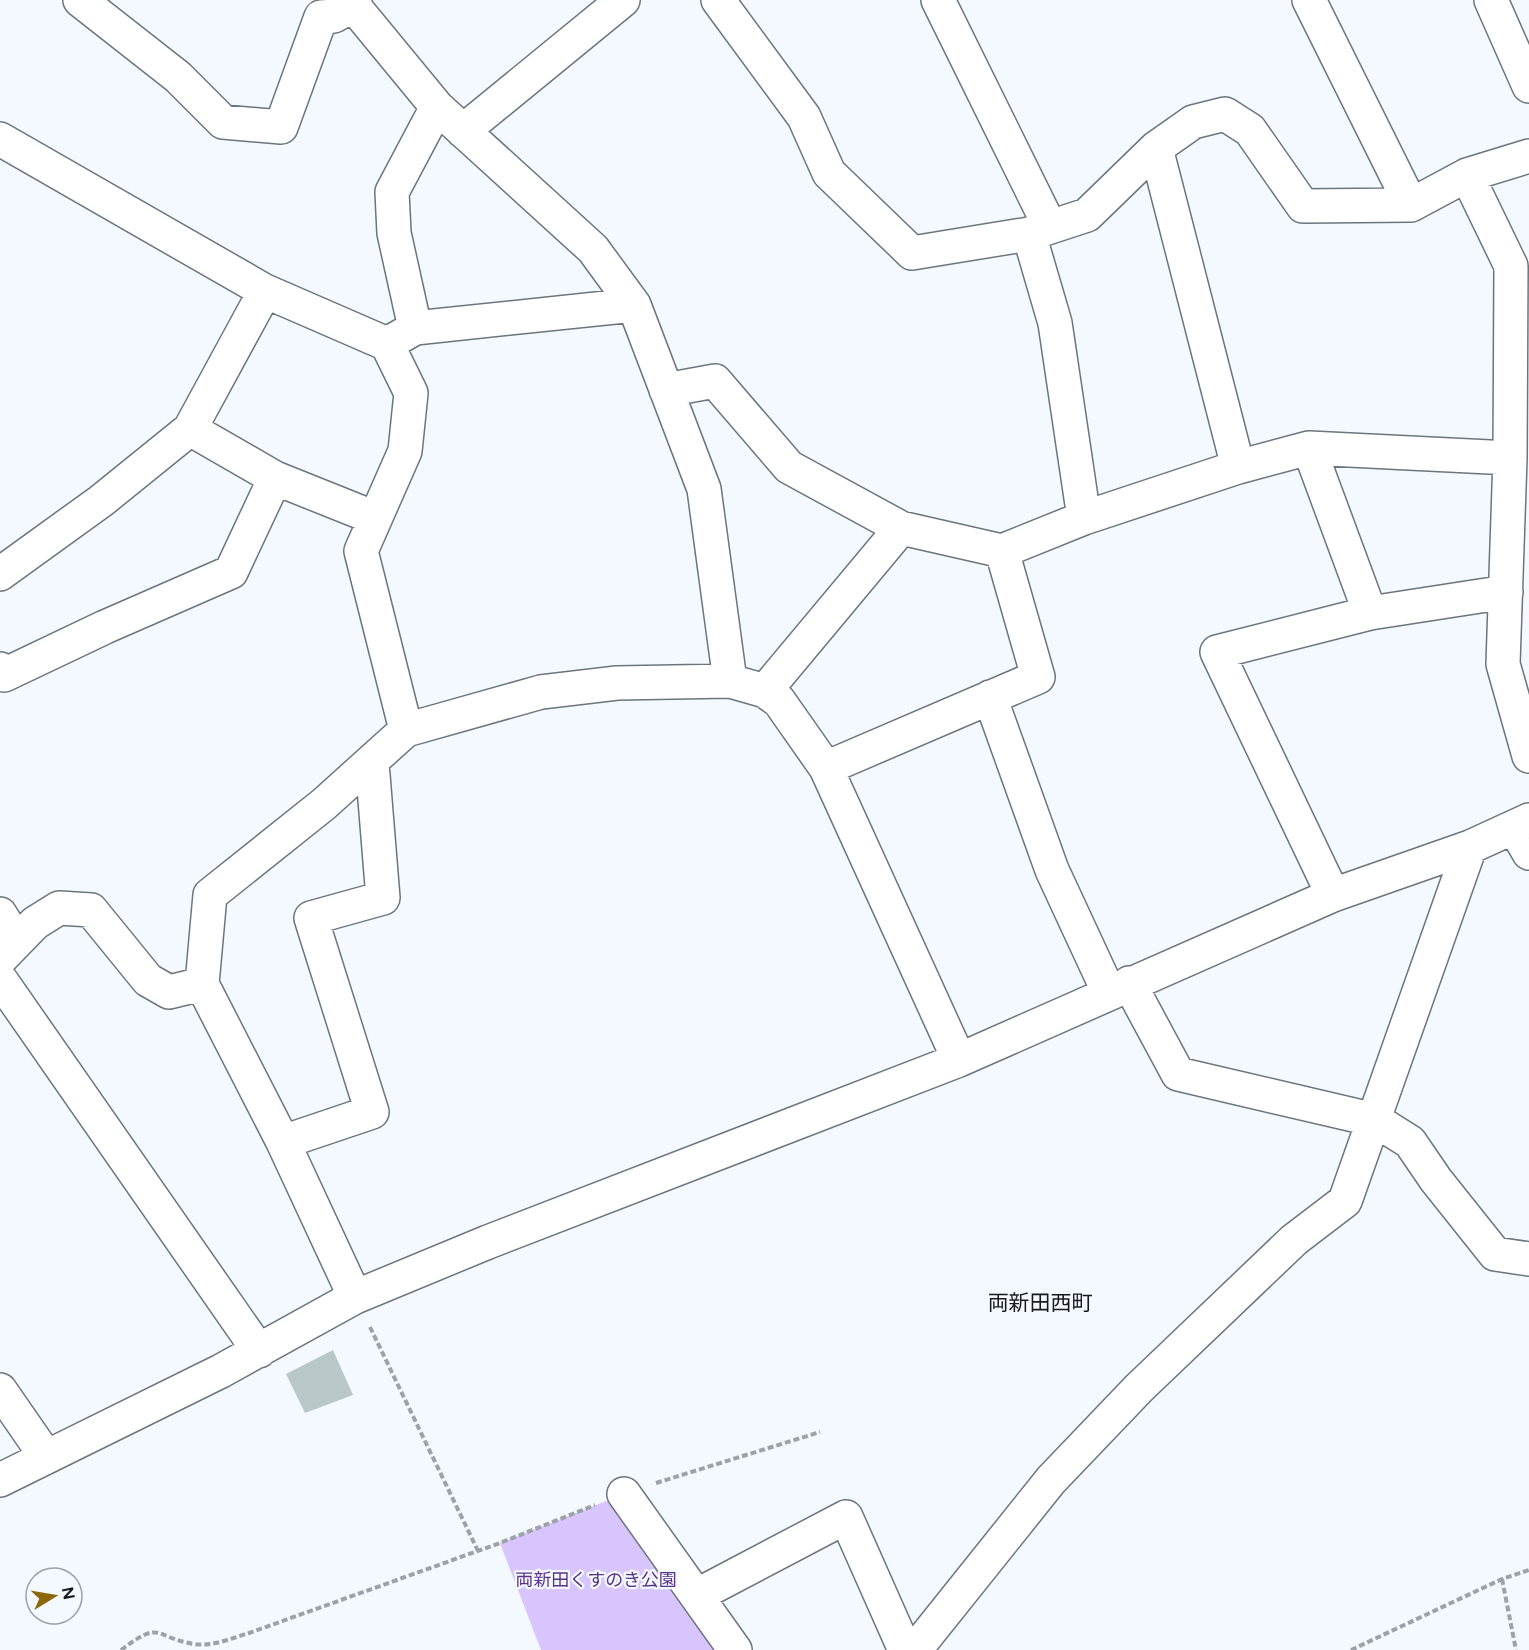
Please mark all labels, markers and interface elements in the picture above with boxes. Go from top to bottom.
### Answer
district label: 両新田西町 [988,1290,1093,1315]
north arrow [24,1566,84,1626]
park label: 両新田くすのき公園 [515,1569,677,1591]
text: N [58,1585,79,1601]

